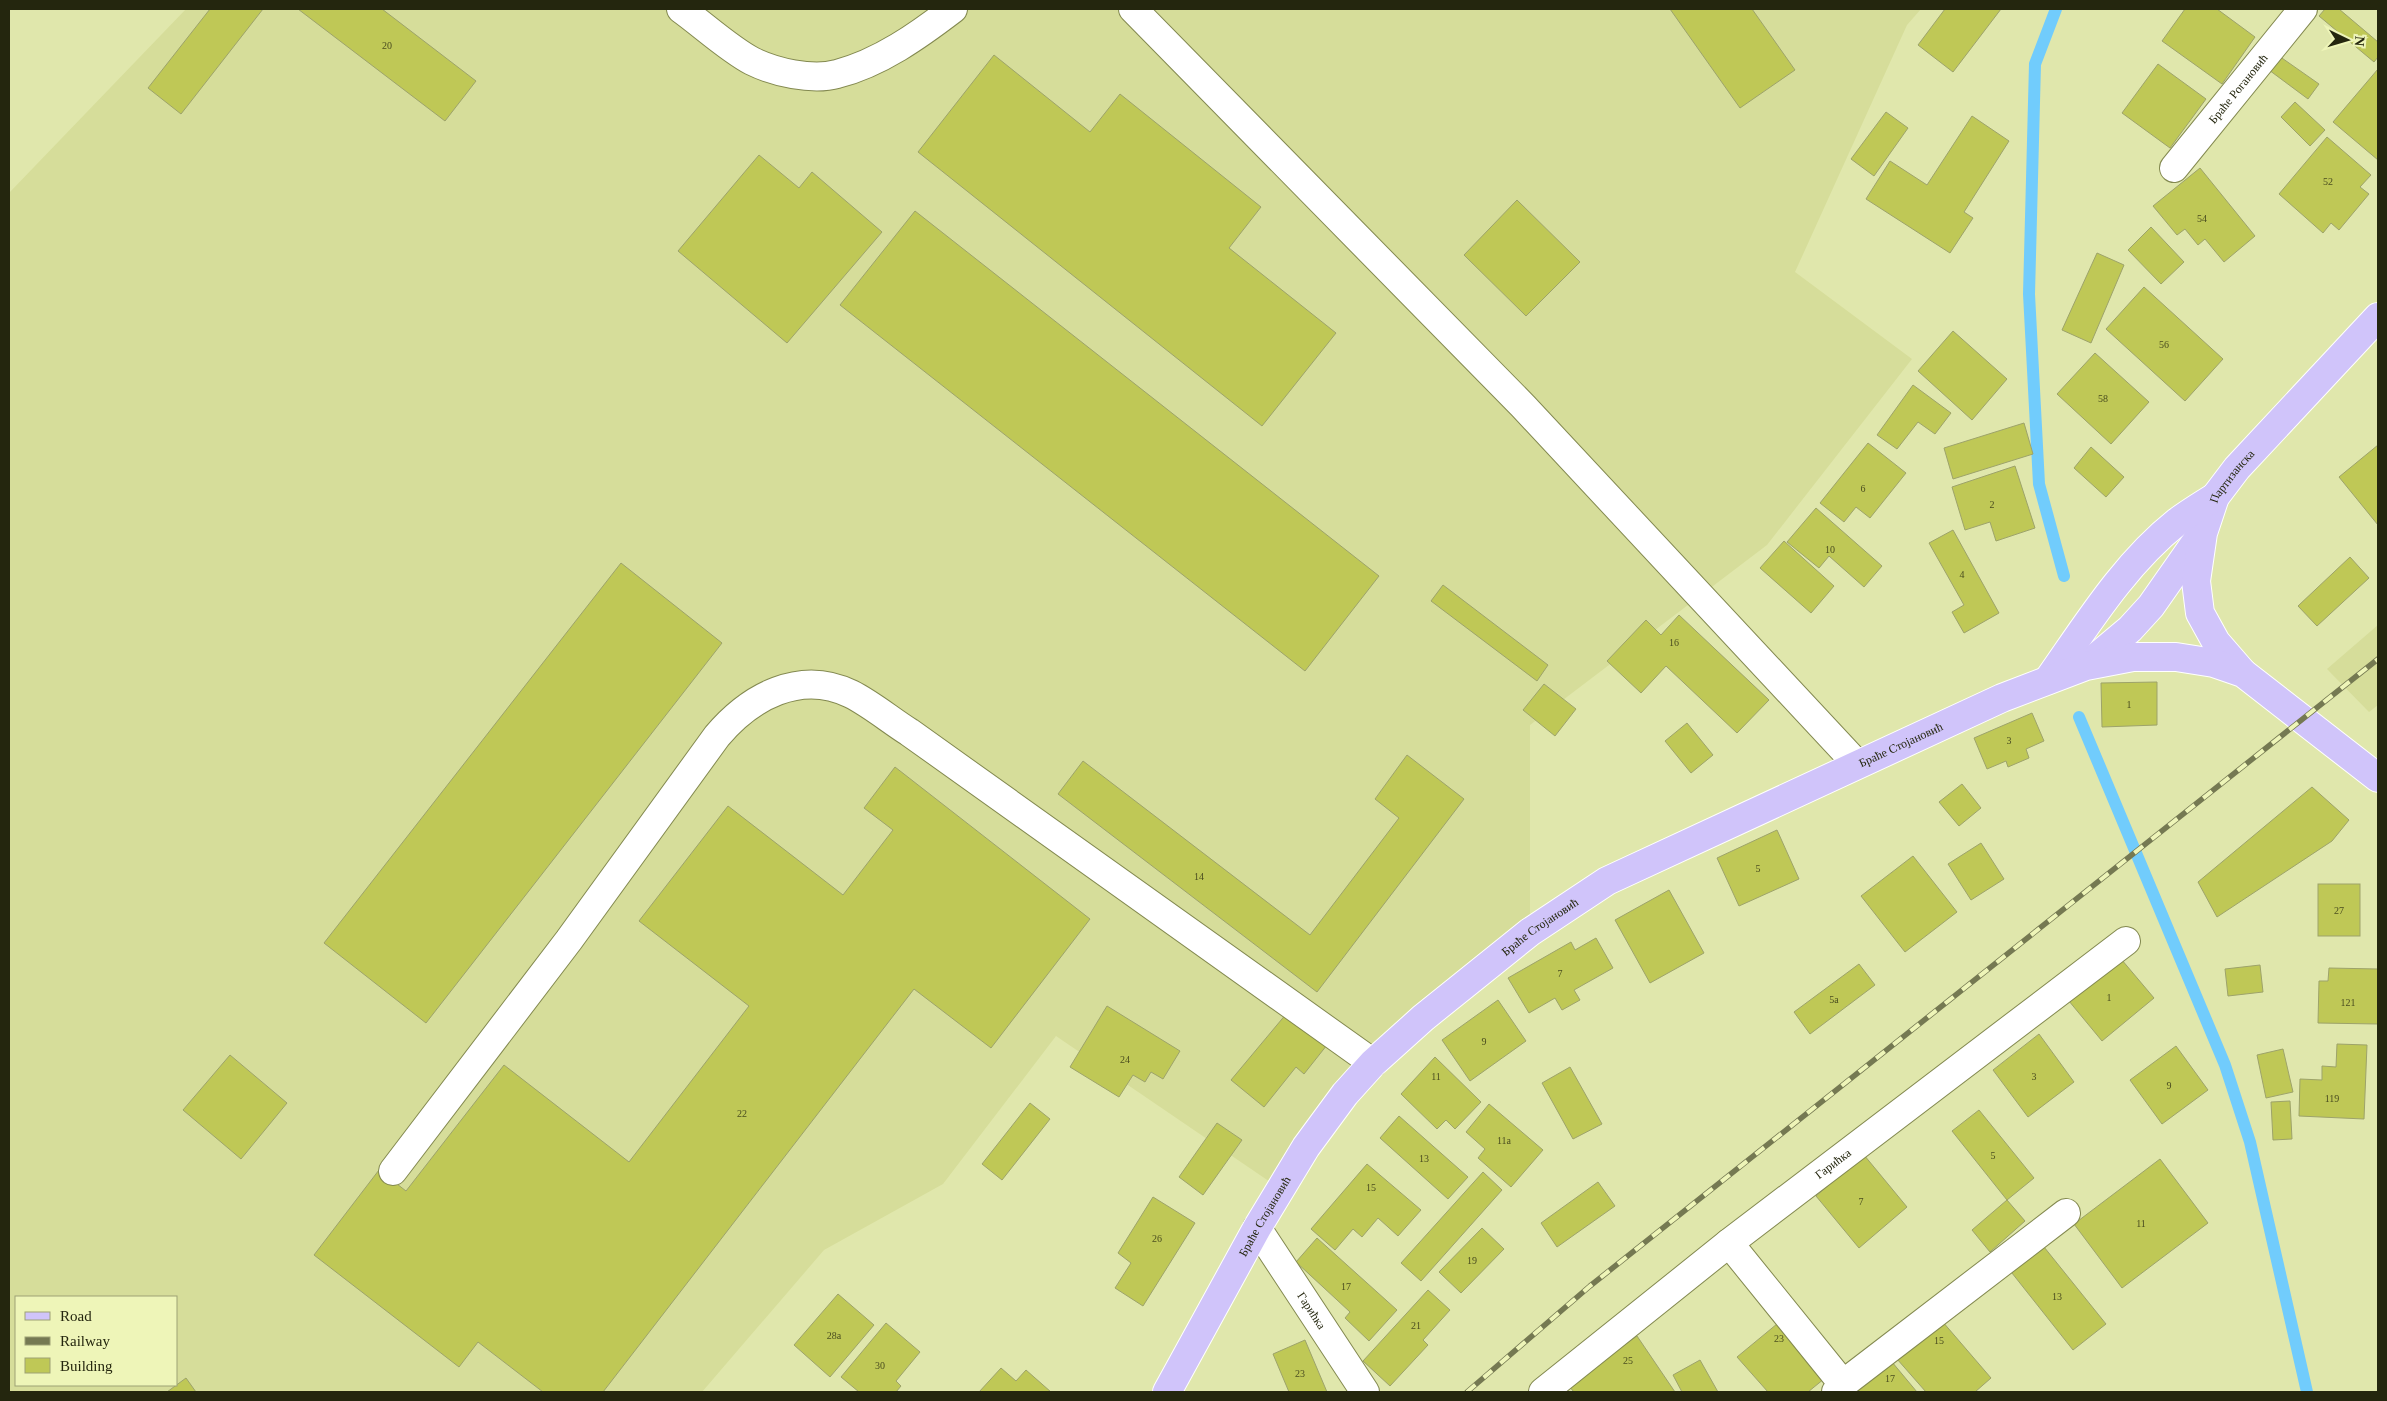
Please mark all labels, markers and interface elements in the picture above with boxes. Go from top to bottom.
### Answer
north arrow [2322,15,2372,65]
text: N [2352,35,2367,47]
house number: 20 [382,40,392,51]
street label: Браће Рогановић [2206,51,2271,126]
house number: 52 [2323,176,2333,187]
house number: 54 [2197,213,2207,224]
house number: 56 [2159,339,2169,350]
house number: 58 [2098,393,2108,404]
street label: Партизанска [2207,446,2258,505]
house number: 6 [1861,483,1866,494]
house number: 2 [1990,499,1995,510]
house number: 10 [1825,544,1835,555]
house number: 4 [1960,569,1965,580]
house number: 16 [1669,637,1679,648]
house number: 1 [2127,699,2132,710]
street label: Браће Стојановић [1857,719,1945,770]
house number: 3 [2007,735,2012,746]
house number: 5 [1756,863,1761,874]
house number: 14 [1194,871,1204,882]
street label: Браће Стојановић [1499,895,1581,959]
house number: 27 [2334,905,2344,916]
house number: 7 [1558,968,1563,979]
house number: 1 [2107,992,2112,1003]
house number: 5a [1829,994,1839,1005]
house number: 121 [2341,997,2356,1008]
house number: 9 [1482,1036,1487,1047]
house number: 24 [1120,1054,1130,1065]
house number: 11 [1431,1071,1441,1082]
house number: 3 [2032,1071,2037,1082]
house number: 9 [2167,1080,2172,1091]
house number: 119 [2325,1093,2339,1104]
house number: 22 [737,1108,747,1119]
house number: 11a [1497,1135,1512,1146]
street label: Гарићка [1812,1145,1854,1182]
house number: 5 [1991,1150,1996,1161]
house number: 13 [1419,1153,1429,1164]
street label: Браће Стојановић [1236,1174,1294,1259]
house number: 15 [1366,1182,1376,1193]
house number: 7 [1859,1196,1864,1207]
house number: 11 [2136,1218,2146,1229]
house number: 26 [1152,1233,1162,1244]
house number: 19 [1467,1255,1477,1266]
house number: 17 [1341,1281,1351,1292]
street label: Гарићка [1294,1290,1329,1332]
house number: 13 [2052,1291,2062,1302]
legend [15,1296,178,1386]
text: Road [60,1308,92,1324]
house number: 21 [1411,1320,1421,1331]
house number: 28a [827,1330,842,1341]
text: Railway [60,1333,110,1349]
house number: 23 [1774,1333,1784,1344]
house number: 15 [1934,1335,1944,1346]
house number: 25 [1623,1355,1633,1366]
text: Building [60,1358,113,1374]
house number: 30 [875,1360,885,1371]
house number: 23 [1295,1368,1305,1379]
house number: 17 [1885,1373,1895,1384]

